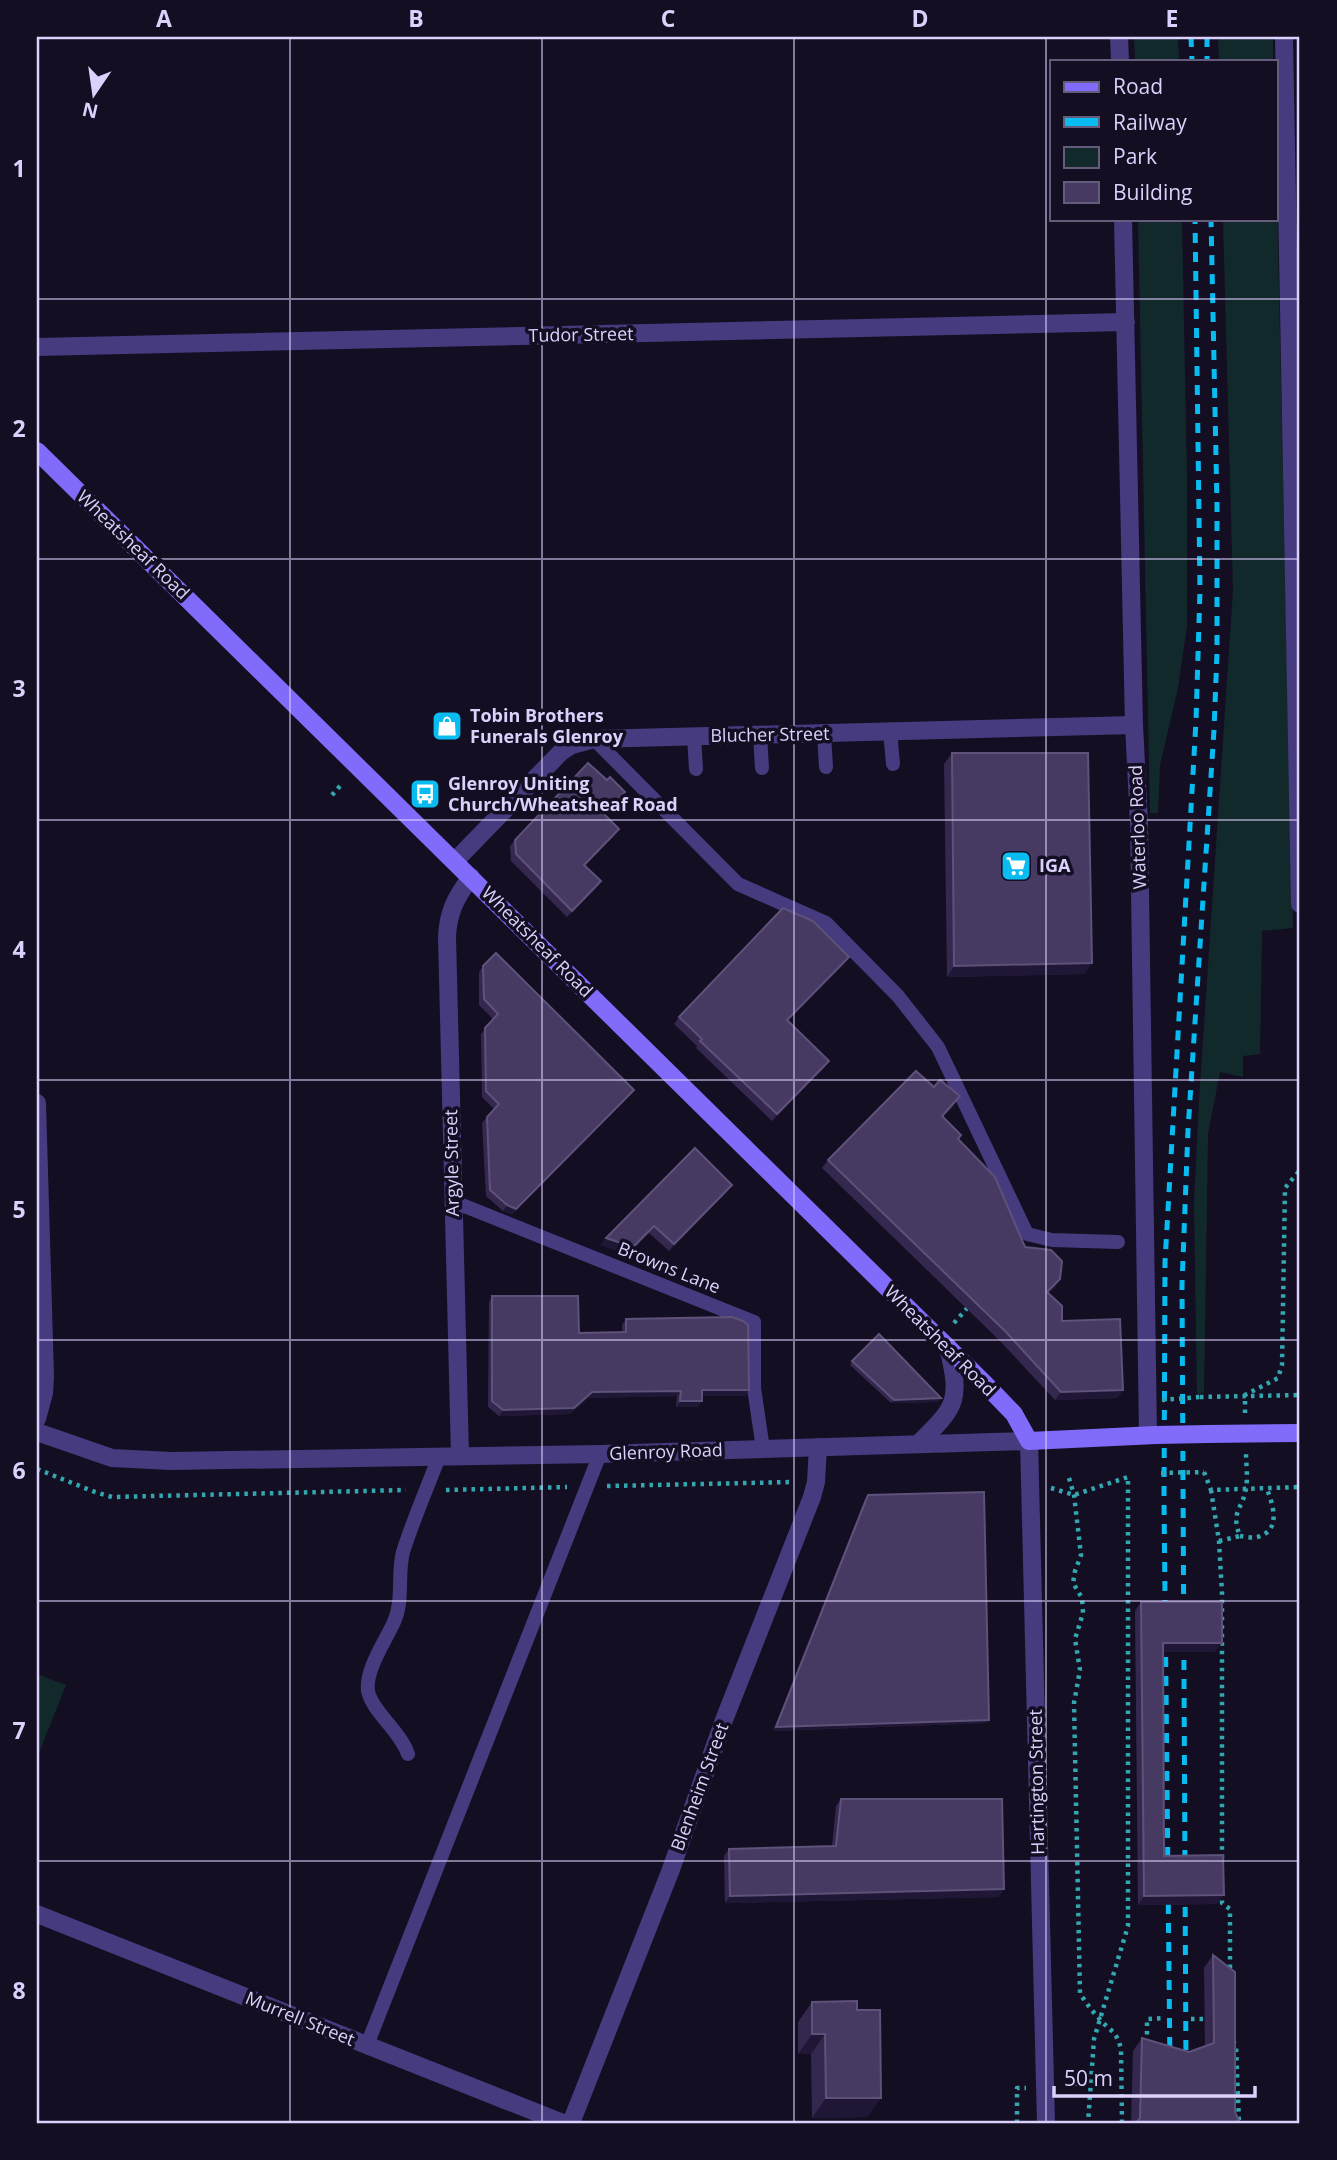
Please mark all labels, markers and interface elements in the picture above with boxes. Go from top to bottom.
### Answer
text: A [156,2,172,34]
text: B [408,2,424,34]
text: C [661,2,675,34]
text: D [911,2,929,34]
text: E [1166,2,1178,34]
north arrow [60,60,130,130]
legend [1050,60,1278,220]
text: Road [1113,72,1163,100]
text: N [80,96,101,125]
text: Railway [1113,108,1187,136]
text: Park [1113,142,1157,170]
text: 1 [12,152,26,184]
text: Building [1113,178,1192,206]
street label: Tudor Street [528,321,634,347]
text: 2 [12,412,26,444]
street label: Wheatsheaf Road [72,484,195,604]
text: 3 [12,672,26,704]
place label: Tobin Brothers Funerals Glenroy [470,703,624,748]
shop icon: Tobin Brothers Funerals Glenroy [430,709,464,743]
street label: Blucher Street [710,721,830,747]
street label: Waterloo Road [1123,764,1151,890]
place label: Glenroy Uniting Church/Wheatsheaf Road [448,771,678,816]
bus stop icon: Glenroy Uniting Church/Wheatsheaf Road [408,777,442,811]
supermarket icon: IGA [999,849,1033,883]
place label: IGA [1039,853,1071,877]
street label: Wheatsheaf Road [477,881,598,1002]
text: 4 [12,933,26,965]
street label: Argyle Street [438,1109,464,1217]
text: 5 [12,1193,26,1225]
street label: Browns Lane [615,1236,724,1299]
street label: Wheatsheaf Road [880,1280,1001,1401]
street label: Glenroy Road [609,1437,723,1465]
text: 6 [12,1454,26,1486]
street label: Hartington Street [1023,1709,1049,1855]
text: 7 [12,1714,26,1746]
street label: Blenheim Street [665,1719,733,1854]
text: 8 [12,1974,26,2006]
street label: Murrell Street [242,1985,359,2051]
scale bar [1054,2055,1255,2099]
text: 50 m [1064,2064,1113,2092]

